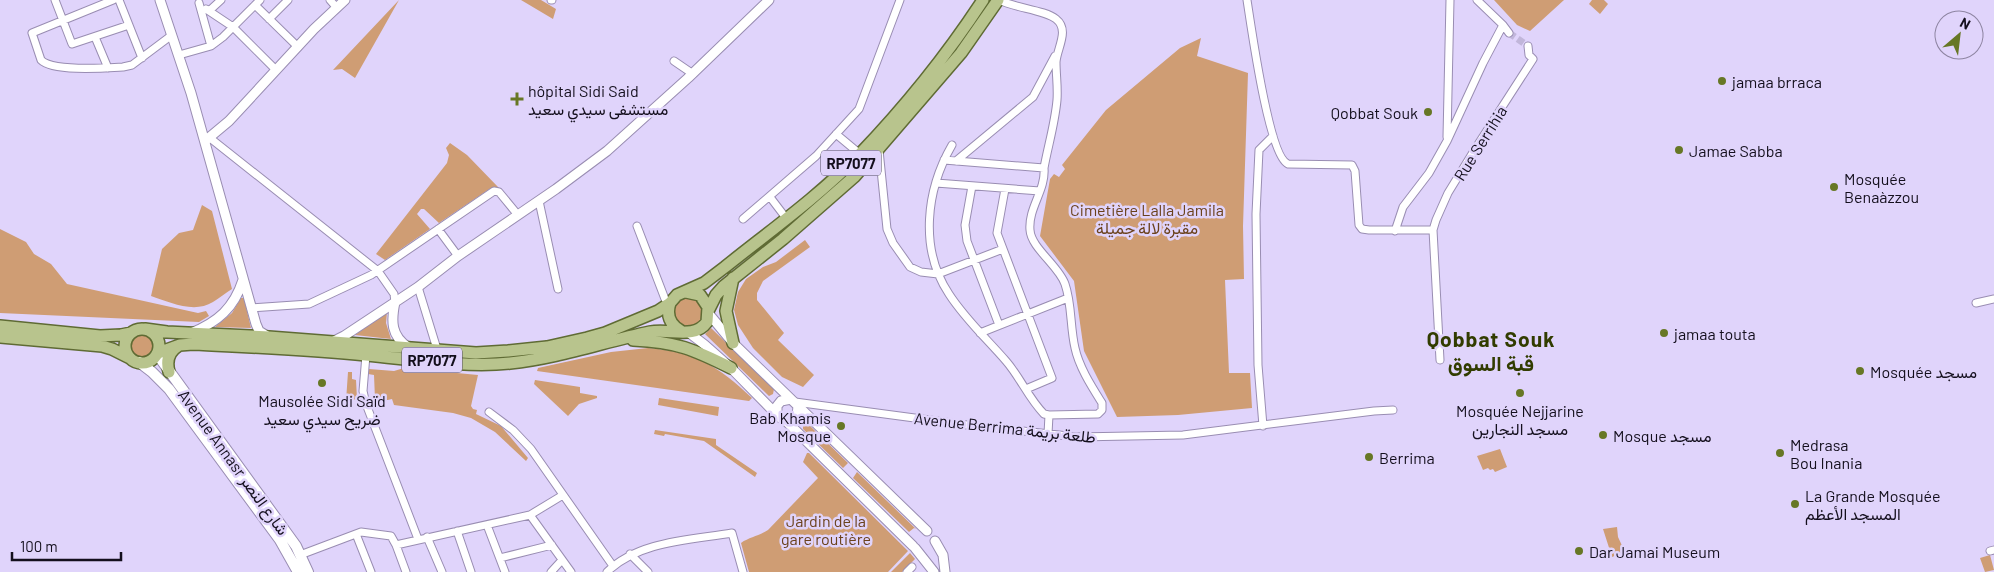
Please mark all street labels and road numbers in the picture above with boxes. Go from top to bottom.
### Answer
street label: Rue Serrihia [1450,102,1510,184]
road number: RP7077 [821,150,881,176]
road number: RP7077 [402,348,462,372]
street label: Avenue Annasr شارع النصر [172,386,293,540]
street label: Avenue Berrima طلعة بريمة [913,408,1097,448]

